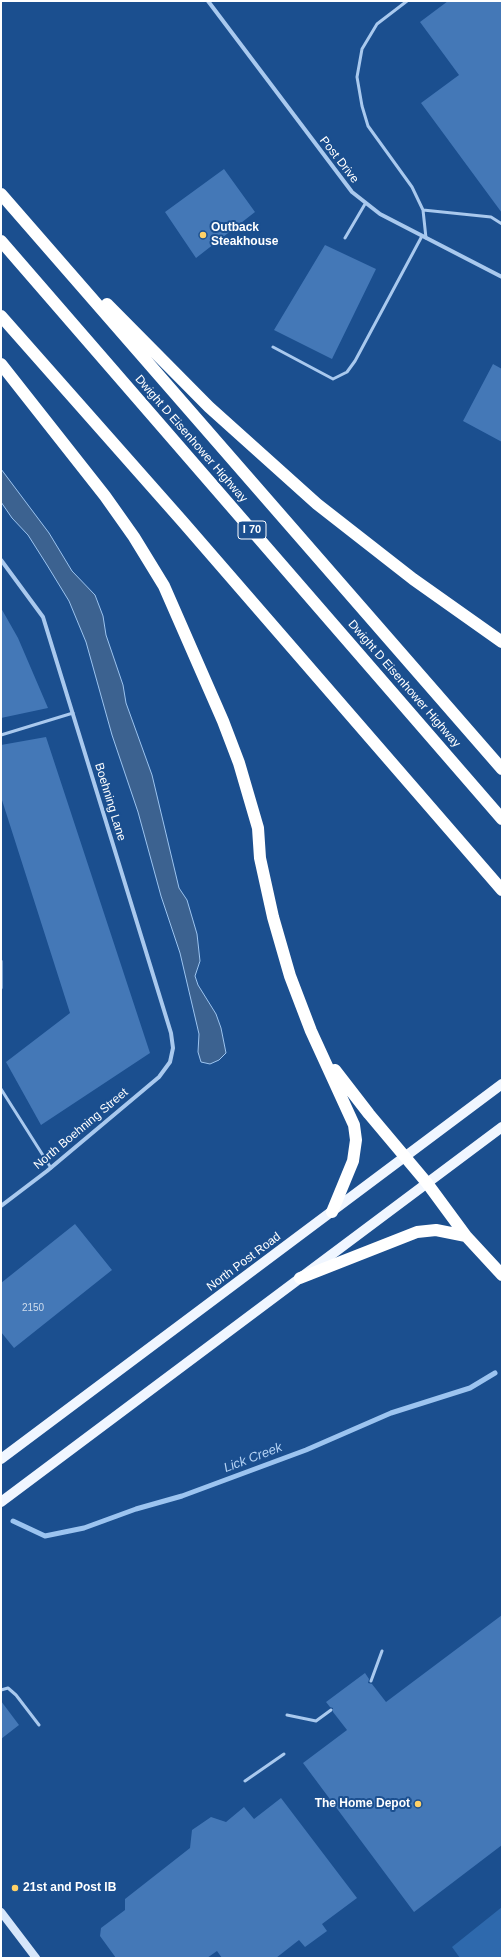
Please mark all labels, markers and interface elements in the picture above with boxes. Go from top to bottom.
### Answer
street label: Post Drive [316,134,362,186]
place label: Outback Steakhouse [211,221,278,249]
marker: Outback Steakhouse [198,230,208,240]
street label: Dwight D Eisenhower Highway [132,372,250,506]
road number: I 70 [238,521,266,539]
street label: Dwight D Eisenhower Highway [345,617,463,751]
street label: Boehning Lane [91,761,129,843]
street label: North Boehning Street [31,1085,131,1173]
street label: North Post Road [204,1230,284,1294]
house number: 2150 [22,1302,44,1314]
water label: Lick Creek [222,1440,284,1476]
place label: The Home Depot [315,1797,410,1811]
marker: The Home Depot [413,1799,423,1809]
place label: 21st and Post IB [23,1881,116,1895]
marker: 21st and Post IB [10,1883,20,1893]

